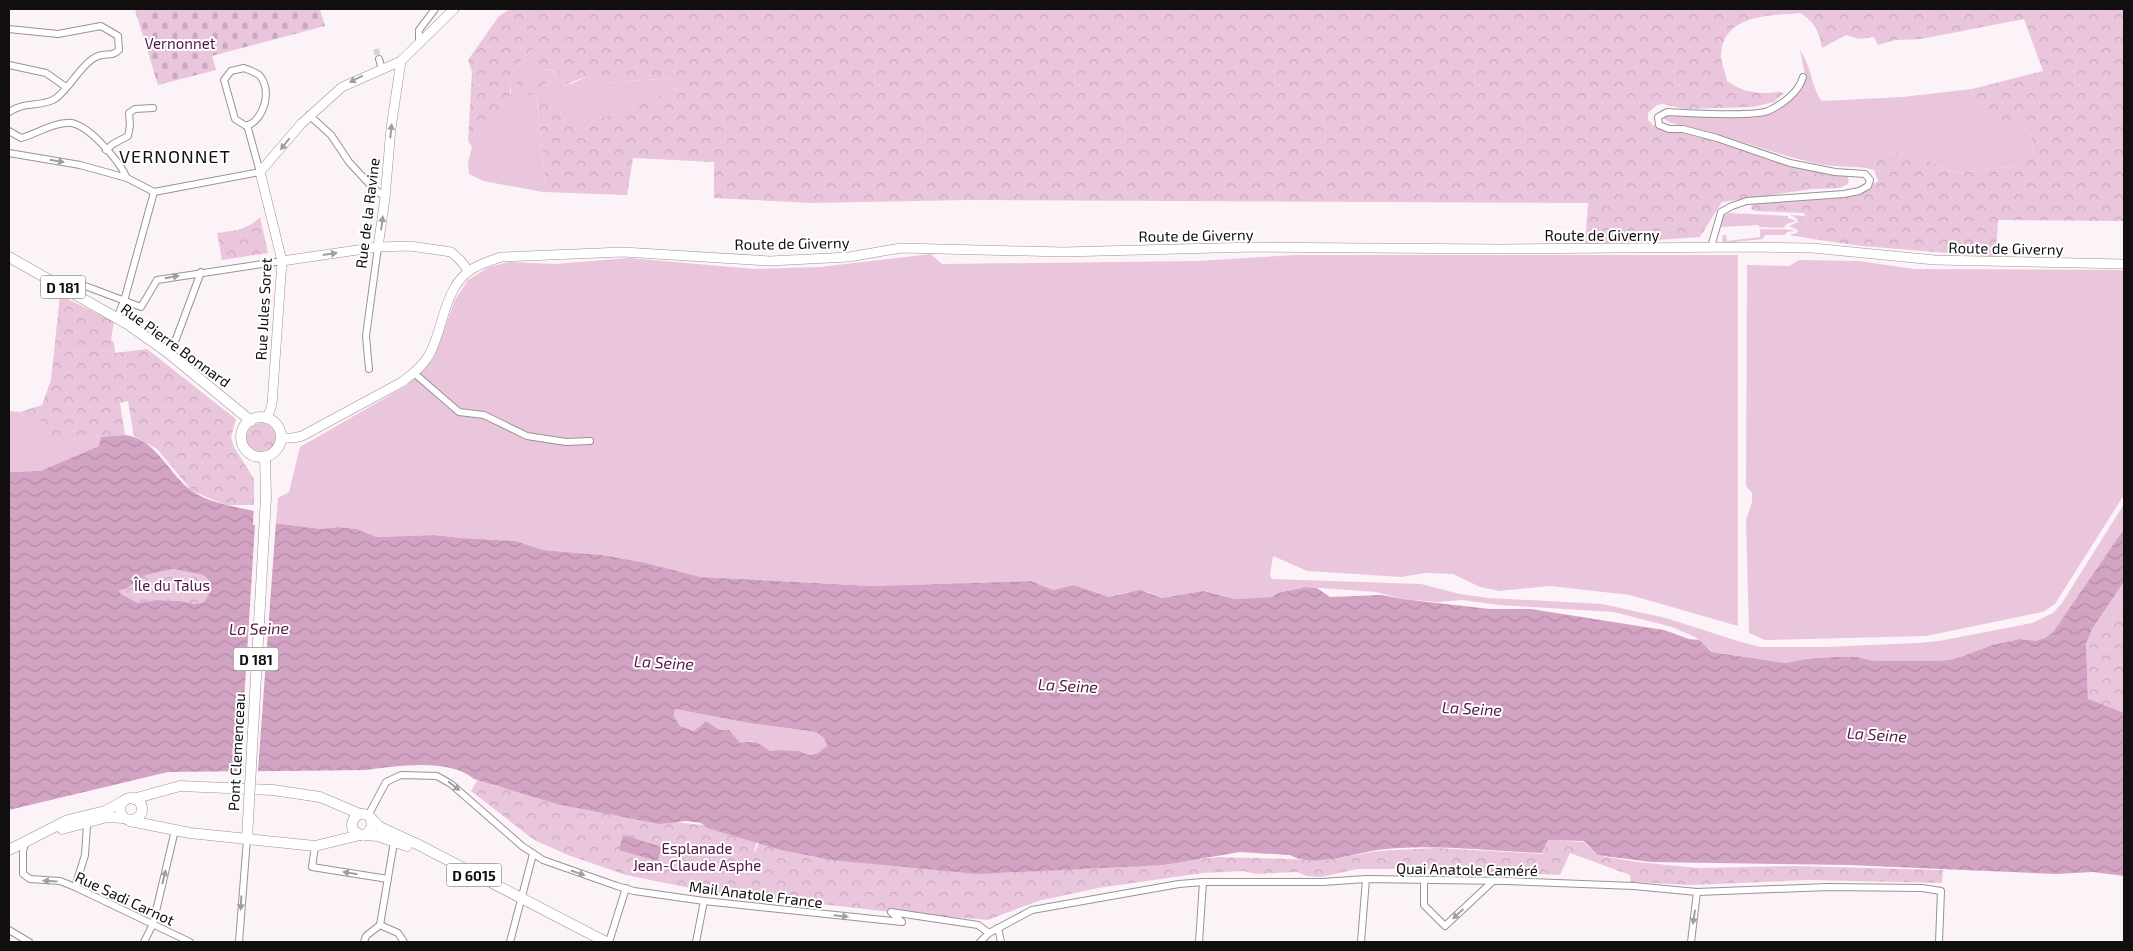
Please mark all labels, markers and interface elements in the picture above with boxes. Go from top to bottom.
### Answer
park label: Vernonnet [144,34,216,52]
one-way arrow [349,75,363,83]
one-way arrow [387,123,395,139]
one-way arrow [280,137,290,150]
district label: VERNONNET [119,145,231,167]
one-way arrow [49,157,65,165]
street label: Rue de la Ravine [351,157,383,269]
one-way arrow [378,215,386,231]
street label: Route de Giverny [1138,225,1254,245]
street label: Route de Giverny [1544,226,1660,244]
street label: Route de Giverny [734,233,850,253]
street label: Route de Giverny [1948,238,2064,258]
one-way arrow [322,249,338,257]
street label: Rue Jules Soret [251,257,275,361]
one-way arrow [164,273,180,281]
road number: D 181 [40,276,86,298]
street label: Rue Pierre Bonnard [118,299,234,391]
park label: Île du Talus [133,576,210,594]
water label: La Seine [229,618,290,638]
road number: D 181 [234,648,278,671]
water label: La Seine [633,651,695,673]
water label: La Seine [1037,674,1099,696]
street label: Pont Clemenceau [224,693,248,811]
water label: La Seine [1441,697,1503,719]
water label: La Seine [1846,722,1908,746]
one-way arrow [447,781,460,792]
park label: Esplanade Jean-Claude Asphe [633,839,761,874]
street label: Quai Anatole Caméré [1396,859,1538,880]
road number: D 6015 [446,864,502,886]
street label: Rue Sadi Carnot [73,867,178,929]
one-way arrow [342,869,358,877]
one-way arrow [570,869,585,877]
one-way arrow [160,870,168,885]
one-way arrow [42,876,58,884]
street label: Mail Anatole France [688,877,824,911]
one-way arrow [237,896,245,912]
one-way arrow [1452,908,1464,920]
one-way arrow [1690,909,1698,925]
one-way arrow [833,912,849,920]

